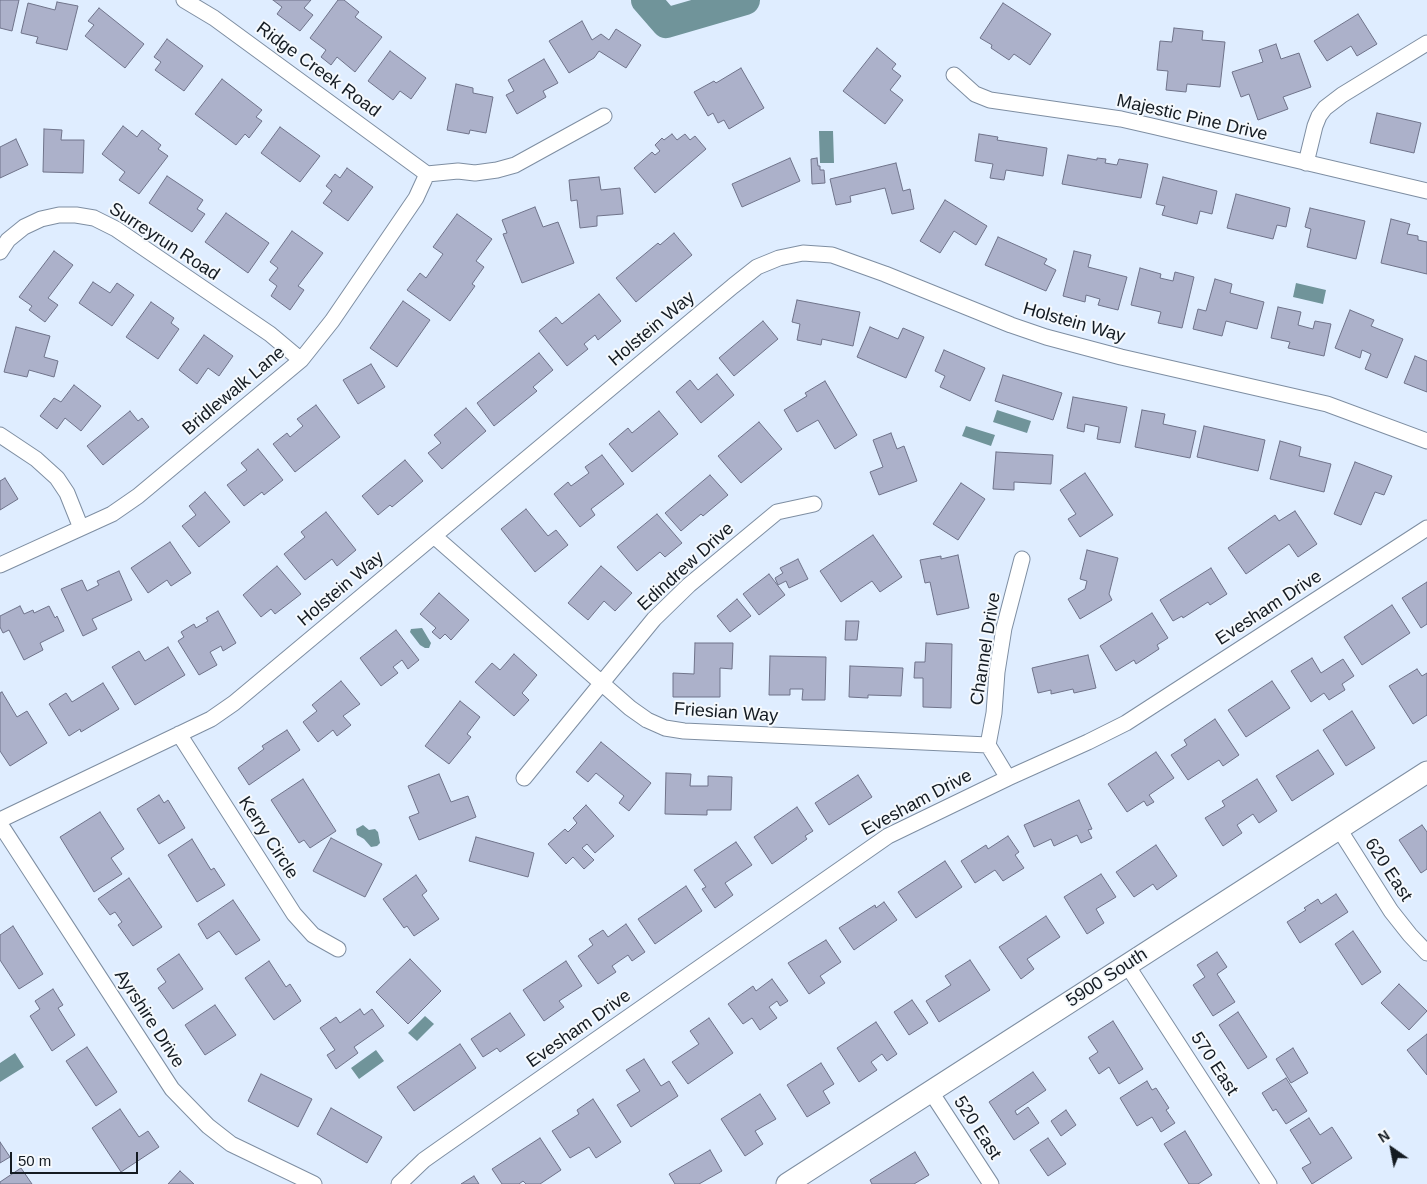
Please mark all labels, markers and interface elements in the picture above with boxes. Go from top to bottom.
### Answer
street label: Ridge Creek Road [252,18,384,122]
street label: Majestic Pine Drive [1115,90,1269,146]
street label: Surreyrun Road [105,198,223,286]
street label: Holstein Way [605,287,699,371]
street label: Holstein Way [1020,298,1128,348]
street label: Bridlewalk Lane [178,342,290,440]
street label: Edindrew Drive [633,518,739,616]
street label: Holstein Way [294,547,388,631]
street label: Evesham Drive [1212,566,1326,650]
street label: Channel Drive [966,591,1006,707]
street label: Friesian Way [673,699,779,727]
street label: Evesham Drive [858,765,976,841]
street label: Kerry Circle [233,793,303,883]
street label: 620 East [1360,834,1416,906]
street label: 5900 South [1063,944,1151,1012]
street label: Ayrshire Drive [109,966,189,1072]
street label: Evesham Drive [523,985,635,1073]
street label: 570 East [1186,1028,1242,1100]
street label: 520 East [949,1092,1005,1164]
north arrow [1367,1124,1417,1174]
text: N [1375,1127,1392,1146]
scale bar [12,1142,140,1174]
text: 50 m [18,1152,51,1169]

